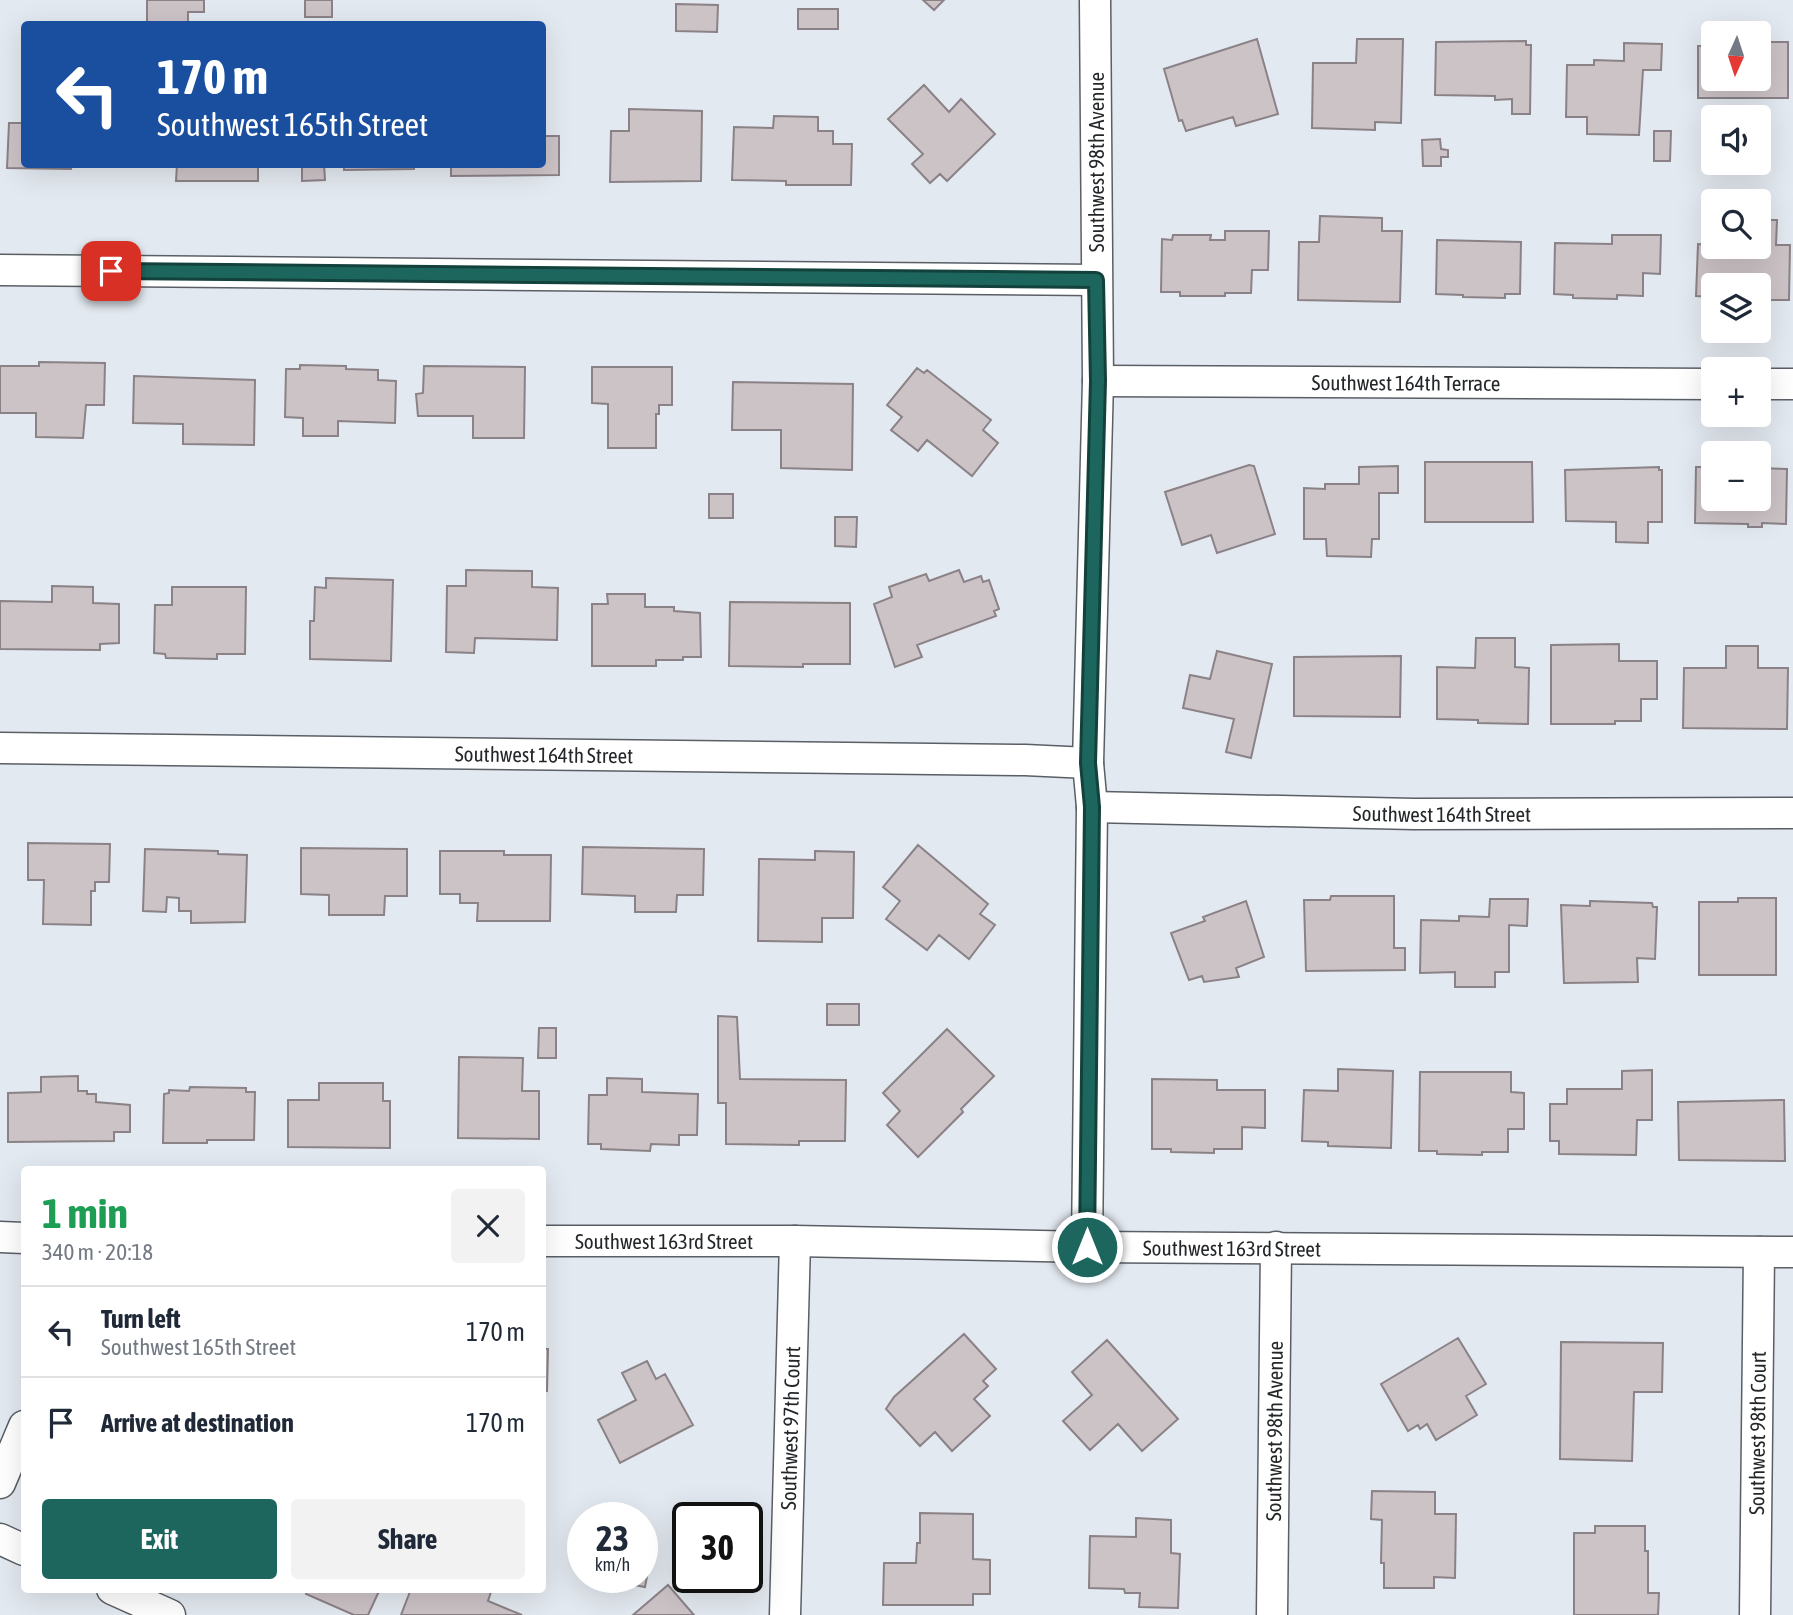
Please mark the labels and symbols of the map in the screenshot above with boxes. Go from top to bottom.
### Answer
north arrow [1701,21,1771,91]
street label: Southwest 98th Avenue [1084,72,1108,252]
pin [81,241,141,301]
street label: Southwest 164th Terrace [1312,370,1500,395]
street label: Southwest 164th Street [455,741,633,767]
street label: Southwest 164th Street [1353,801,1531,826]
position arrow [1050,1210,1124,1284]
street label: Southwest 163rd Street [575,1229,753,1253]
street label: Southwest 163rd Street [1143,1235,1321,1261]
street label: Southwest 98th Avenue [1261,1341,1287,1521]
street label: Southwest 97th Court [776,1346,804,1510]
street label: Southwest 98th Court [1744,1351,1770,1515]
speed limit sign: 30 [672,1502,763,1593]

